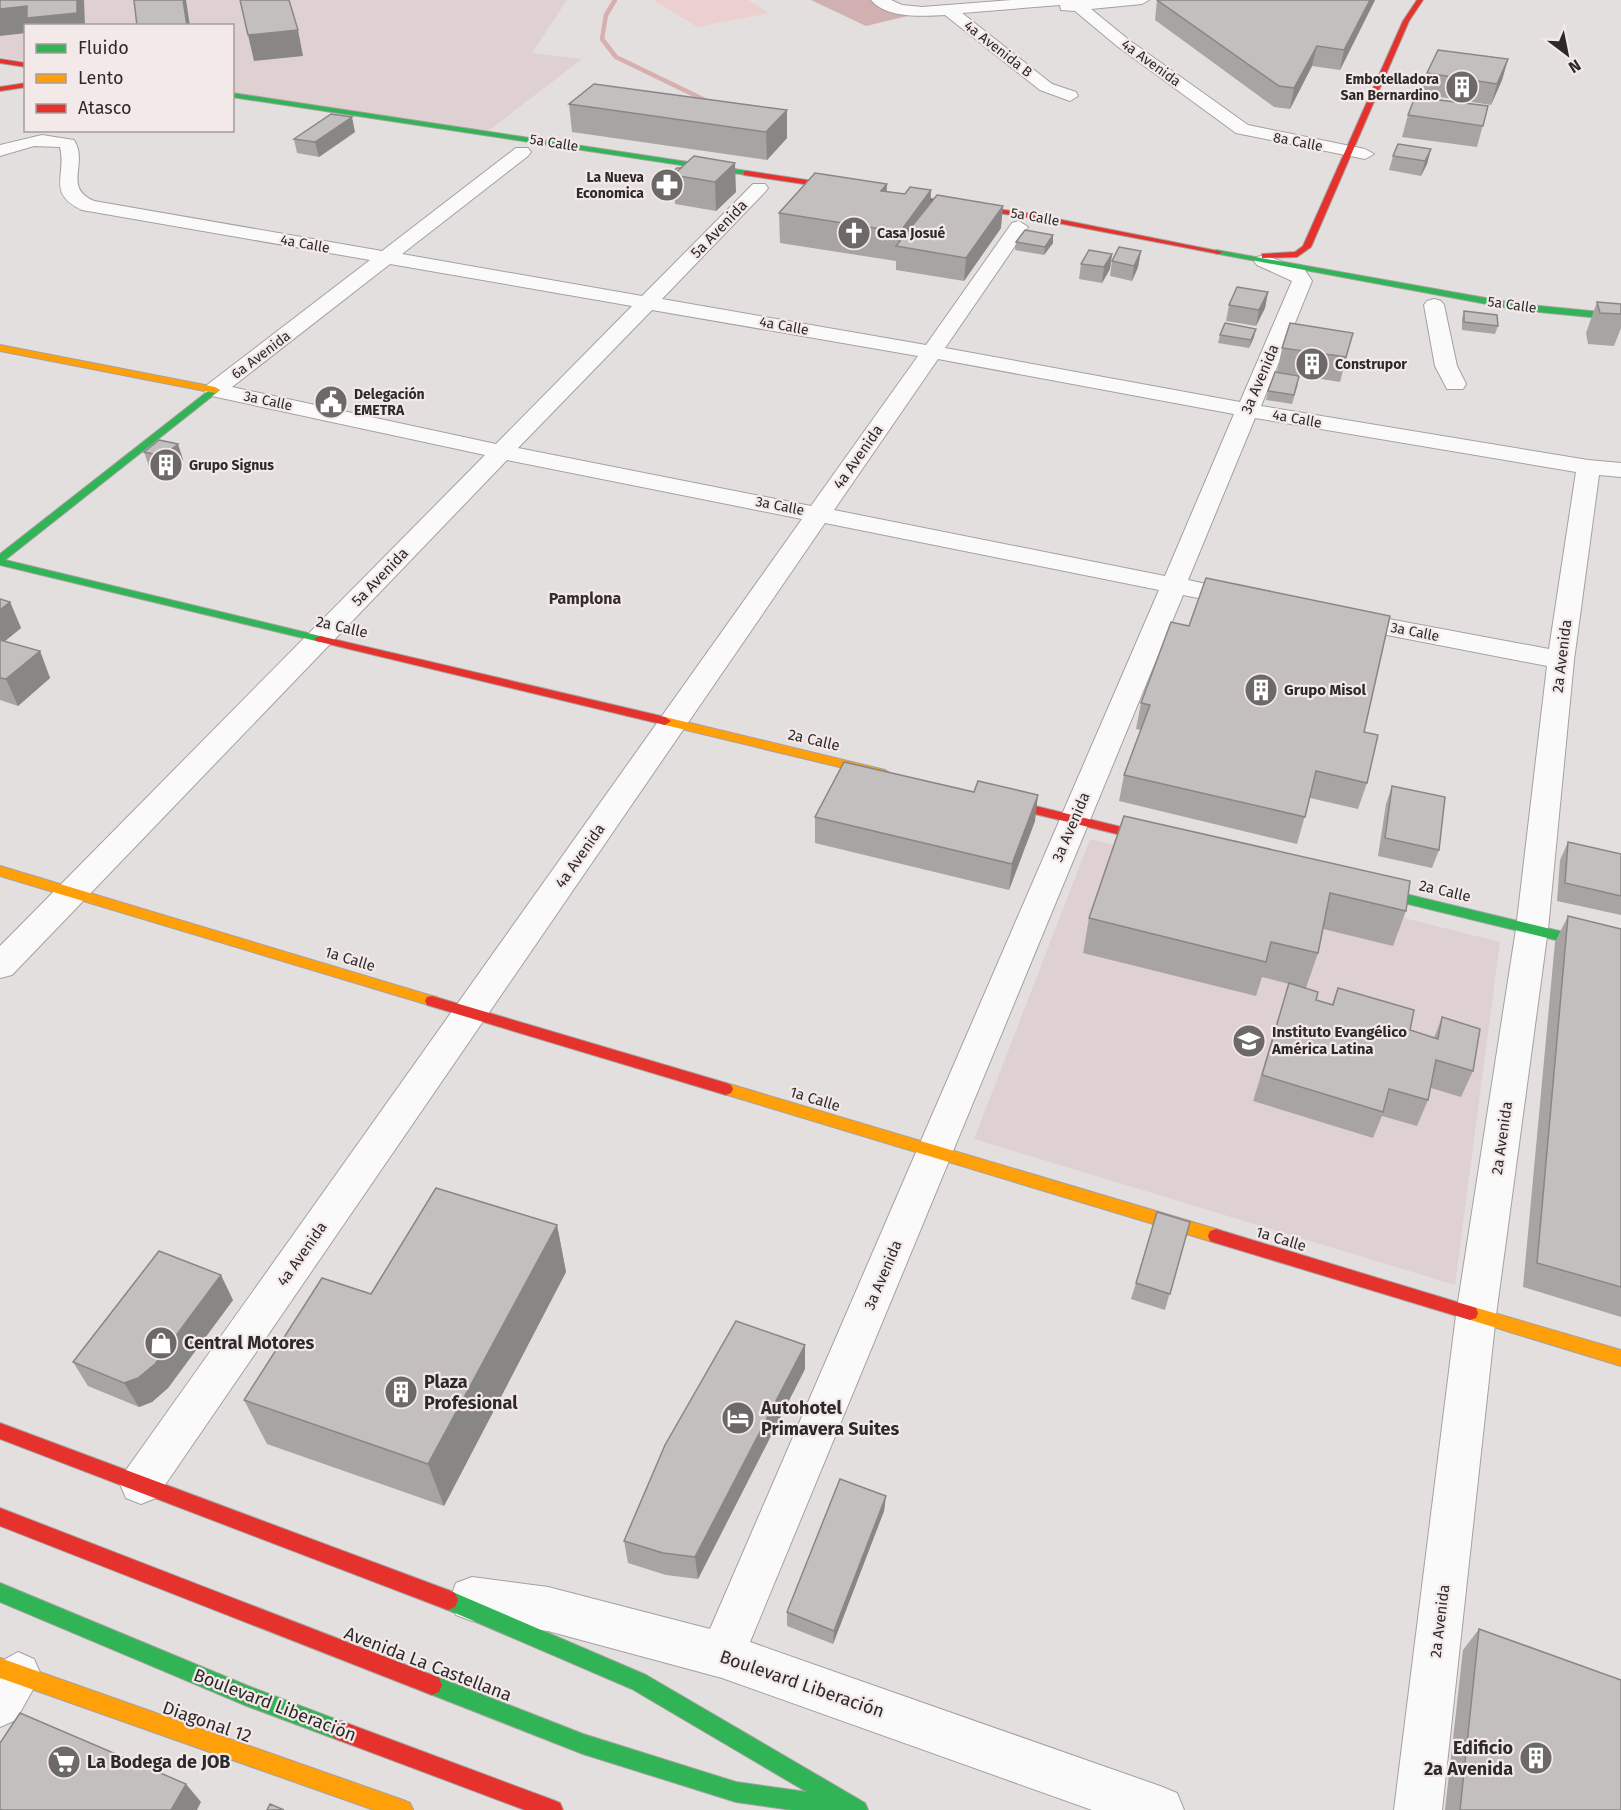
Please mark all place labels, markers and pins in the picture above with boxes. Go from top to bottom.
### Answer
building icon: Embotelladora San Bernardino [1444,69,1480,105]
place label: Embotelladora San Bernardino [1340,71,1439,104]
pharmacy icon: La Nueva Economica [649,167,685,203]
place label: La Nueva Economica [576,169,644,202]
church icon: Casa Josué [836,215,872,251]
place label: Casa Josué [877,225,945,242]
building icon: Construpor [1294,346,1330,382]
place label: Construpor [1335,356,1407,373]
public building icon: Delegación EMETRA [313,384,349,420]
place label: Delegación EMETRA [354,386,425,419]
building icon: Grupo Signus [148,447,184,483]
place label: Grupo Signus [189,457,274,474]
building icon: Grupo Misol [1243,672,1279,708]
place label: Grupo Misol [1284,681,1367,699]
school or university icon: Instituto Evangélico América Latina [1231,1023,1267,1059]
place label: Instituto Evangélico América Latina [1271,1023,1407,1058]
shop icon: Central Motores [143,1325,179,1361]
place label: Central Motores [184,1332,315,1354]
place label: Plaza Profesional [424,1371,518,1414]
building icon: Plaza Profesional [383,1374,419,1410]
place label: Autohotel Primavera Suites [760,1397,900,1440]
hotel icon: Autohotel Primavera Suites [720,1400,756,1436]
place label: Edificio 2a Avenida [1424,1737,1513,1780]
building icon: Edificio 2a Avenida [1518,1740,1554,1776]
supermarket icon: La Bodega de JOB [46,1744,82,1780]
place label: La Bodega de JOB [87,1751,230,1773]

